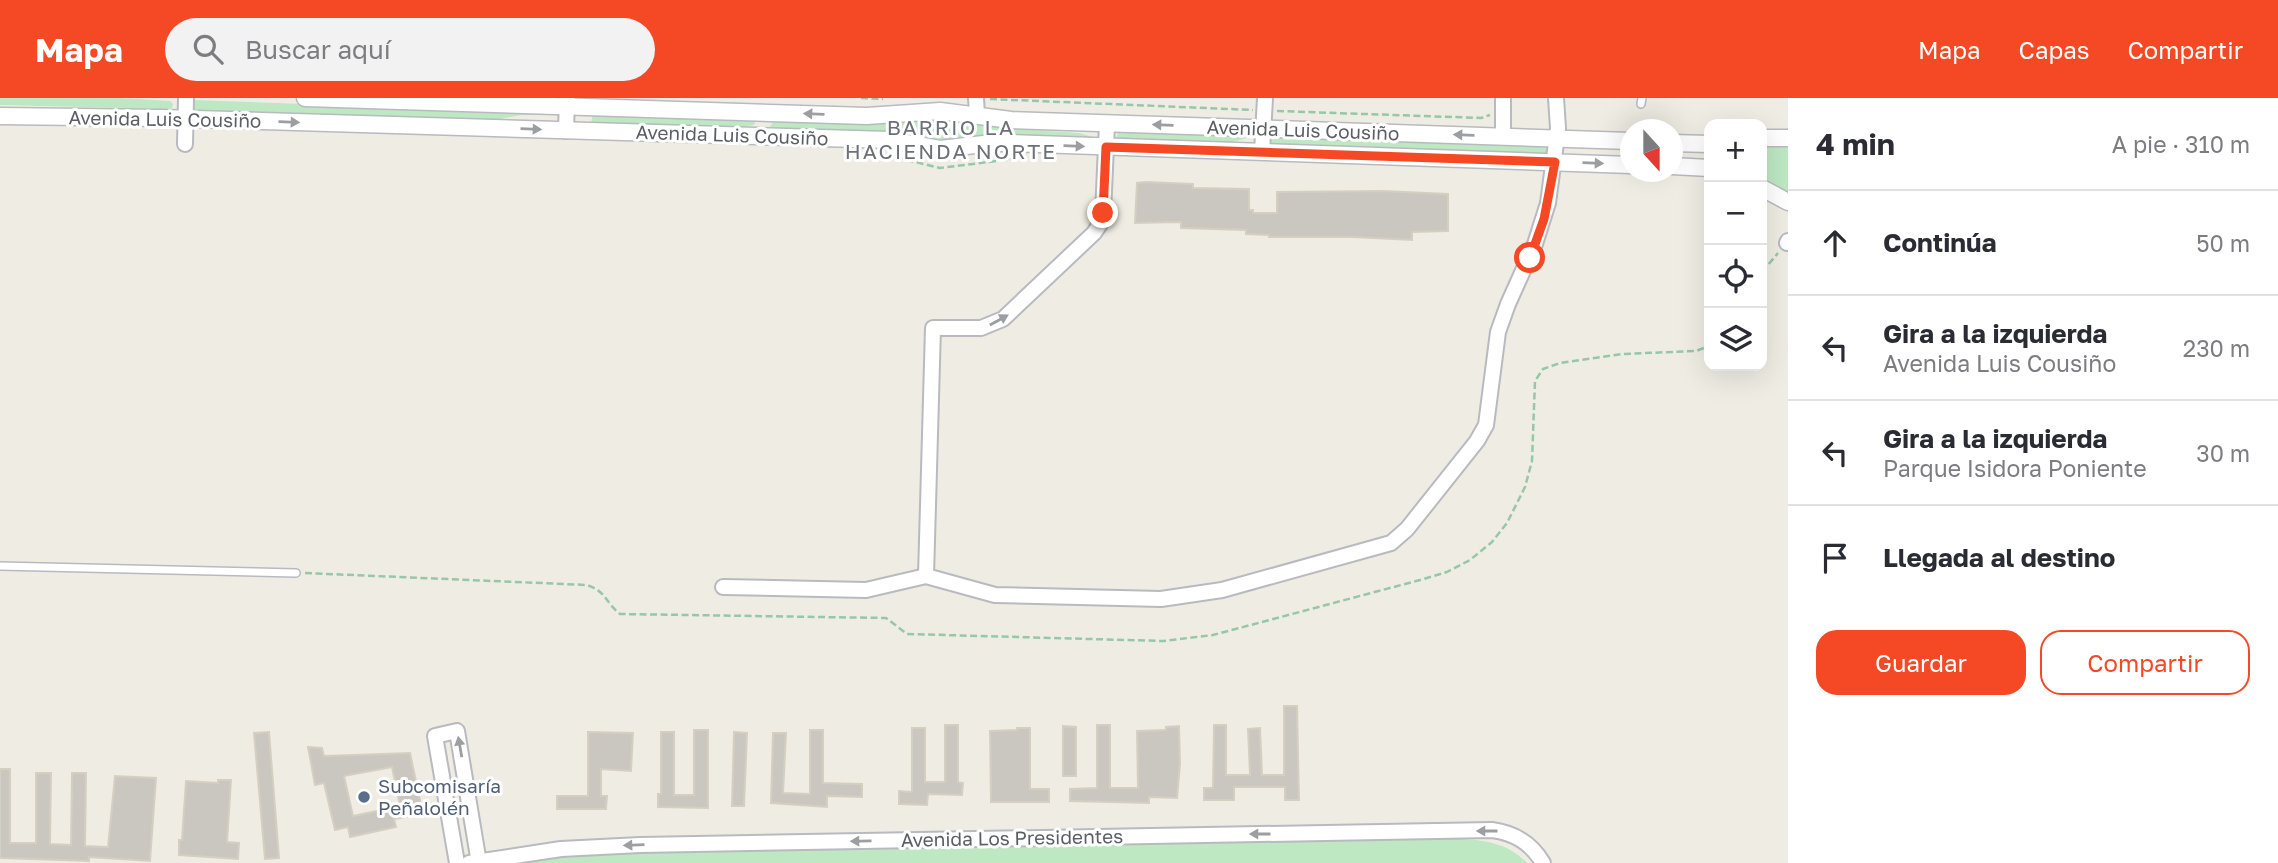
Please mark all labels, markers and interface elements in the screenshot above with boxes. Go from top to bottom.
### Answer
search box [165,18,655,81]
text: Mapa [35,30,123,69]
icon: search [189,30,227,68]
text: Buscar aquí [245,34,391,65]
text: Mapa [1918,35,1981,64]
text: Capas [2019,35,2089,64]
text: Compartir [2127,35,2243,64]
street label: Avenida Luis Cousiño [68,105,262,132]
one-way arrow [803,108,825,120]
district label: BARRIO LA HACIENDA NORTE [845,114,1057,164]
street label: Avenida Luis Cousiño [1206,115,1400,144]
one-way arrow [278,116,300,128]
one-way arrow [1152,119,1174,131]
north arrow [1620,119,1683,182]
map controls [1704,119,1767,371]
button: + [1704,119,1767,182]
street label: Avenida Luis Cousiño [635,120,829,149]
one-way arrow [520,124,542,135]
text: 4 min [1816,126,1895,162]
one-way arrow [1453,130,1475,141]
text: A pie · 310 m [2112,130,2250,158]
one-way arrow [1063,140,1085,151]
one-way arrow [1582,158,1604,169]
button: − [1704,182,1767,245]
route end [1087,197,1118,228]
icon: ahead [1816,224,1854,262]
text: Continúa [1883,227,1997,258]
text: 50 m [2196,229,2250,257]
route start [1514,242,1545,273]
button: locate [1704,245,1767,308]
button: layers [1704,308,1767,371]
one-way arrow [990,314,1009,326]
text: Gira a la izquierda [1883,318,2107,349]
icon: left [1816,329,1854,367]
text: 230 m [2183,334,2250,362]
text: Avenida Luis Cousiño [1883,349,2116,377]
text: Gira a la izquierda [1883,423,2107,454]
icon: left [1816,434,1854,472]
text: 30 m [2196,439,2250,467]
text: Parque Isidora Poniente [1883,454,2146,482]
icon: arrive [1816,539,1854,577]
text: Llegada al destino [1883,542,2115,573]
button: Guardar [1816,630,2026,695]
button: Compartir [2040,630,2250,695]
one-way arrow [454,736,465,758]
place label: Subcomisaría Peñalolén [378,774,501,819]
marker: Subcomisaría Peñalolén [356,789,372,805]
street label: Avenida Los Presidentes [901,824,1123,851]
one-way arrow [1476,825,1498,837]
one-way arrow [1249,828,1271,840]
one-way arrow [850,836,872,847]
one-way arrow [622,840,644,851]

